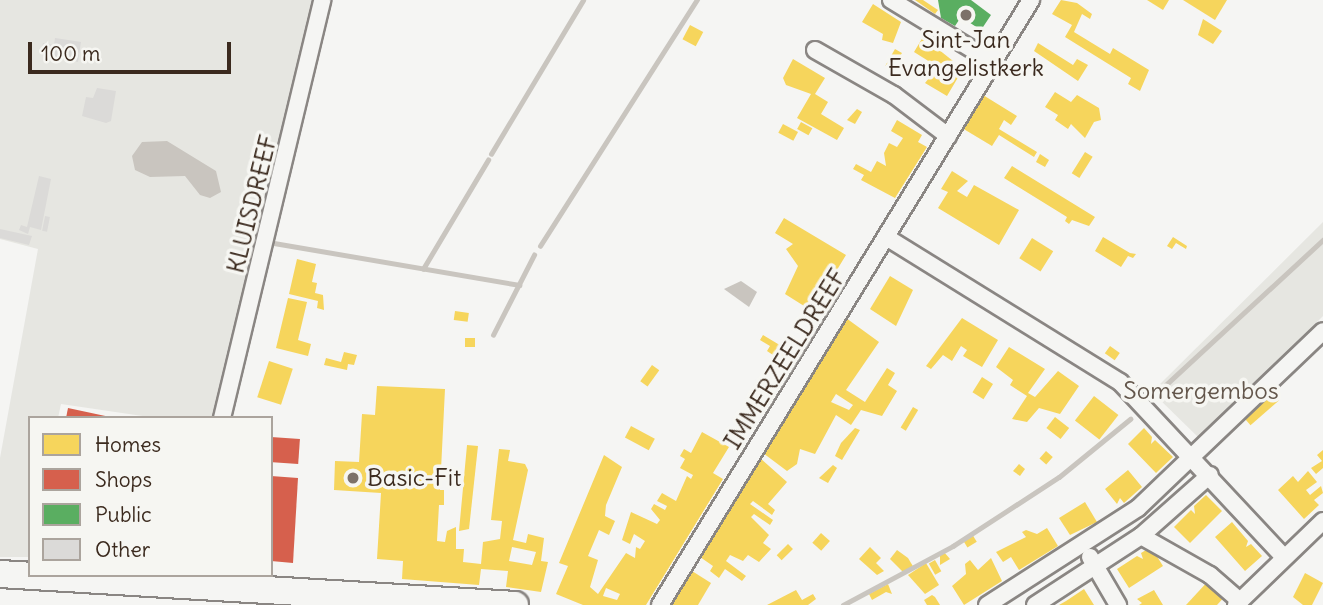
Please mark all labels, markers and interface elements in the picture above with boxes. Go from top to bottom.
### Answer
marker: Sint-Jan Evangelistkerk [958,7,974,23]
place label: Sint-Jan Evangelistkerk [888,26,1044,82]
scale bar [32,28,234,72]
text: 100 m [41,40,100,67]
street label: KLUISDREEF [221,132,283,276]
street label: IMMERZEELDREEF [718,263,852,455]
park label: Somergembos [1123,377,1279,405]
legend [28,416,273,577]
text: Homes [95,431,161,458]
place label: Basic-Fit [367,464,461,492]
text: Shops [95,466,152,493]
marker: Basic-Fit [345,470,361,486]
text: Public [95,501,152,528]
text: Other [95,536,150,563]

